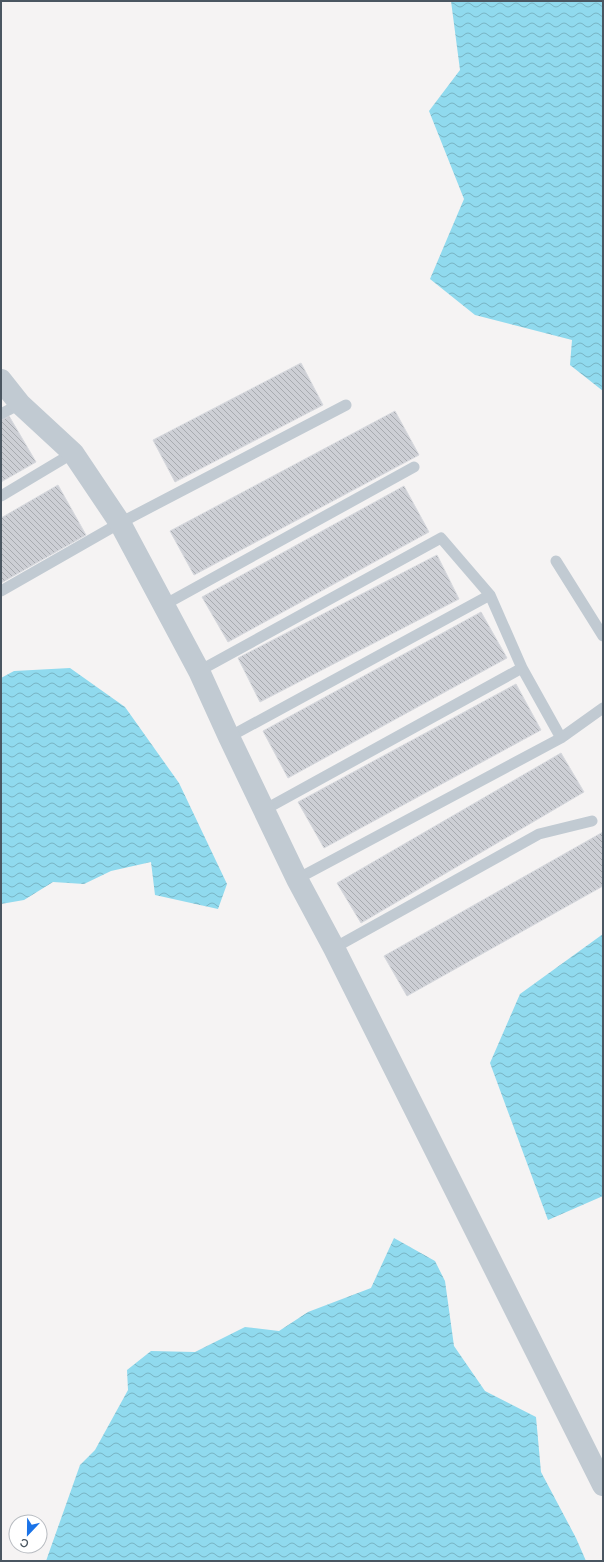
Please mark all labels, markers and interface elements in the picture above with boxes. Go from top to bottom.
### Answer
north arrow [8,1514,48,1554]
text: С [17,1535,31,1552]

